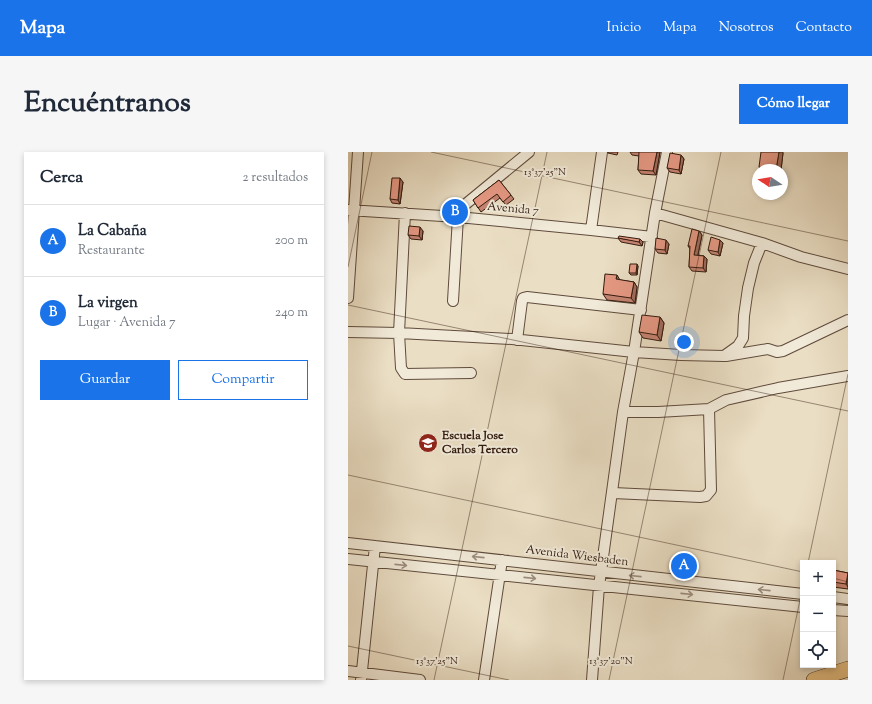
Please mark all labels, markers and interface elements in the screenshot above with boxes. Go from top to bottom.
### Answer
text: Mapa [20,15,65,42]
text: Inicio [607,18,641,38]
text: Mapa [663,18,697,38]
text: Nosotros [719,18,774,38]
text: Contacto [796,18,852,38]
text: Encuéntranos [24,84,191,124]
button: Cómo llegar [739,84,848,124]
north arrow [752,164,788,200]
text: 13°37'25"N [524,165,566,180]
text: Cerca [40,166,83,190]
text: 2 resultados [242,169,308,187]
pin: B [442,197,468,227]
street label: Avenida 7 [486,198,540,220]
text: La Cabaña [78,221,147,242]
text: A [48,232,58,250]
text: 200 m [275,232,308,250]
text: Restaurante [78,242,145,260]
text: La virgen [78,293,138,314]
text: B [49,304,57,322]
text: 240 m [275,304,308,322]
text: Lugar · Avenida 7 [78,314,175,332]
your location [674,332,694,352]
button: Guardar [40,360,170,400]
button: Compartir [178,360,308,400]
place label: Escuela Jose Carlos Tercero [441,427,518,459]
school or university icon: Escuela Jose Carlos Tercero [417,432,439,454]
street label: Avenida Wiesbaden [525,541,629,571]
pin: A [671,551,697,581]
one-way arrow [472,553,485,561]
map controls [800,560,836,668]
button: + [800,560,836,596]
one-way arrow [394,561,407,569]
one-way arrow [629,572,642,580]
one-way arrow [523,574,536,582]
one-way arrow [758,586,771,594]
one-way arrow [680,591,693,598]
button: − [800,596,836,632]
button: locate [800,632,836,668]
text: 13°37'25"N [416,654,458,669]
text: 13°37'20"N [589,654,633,669]

